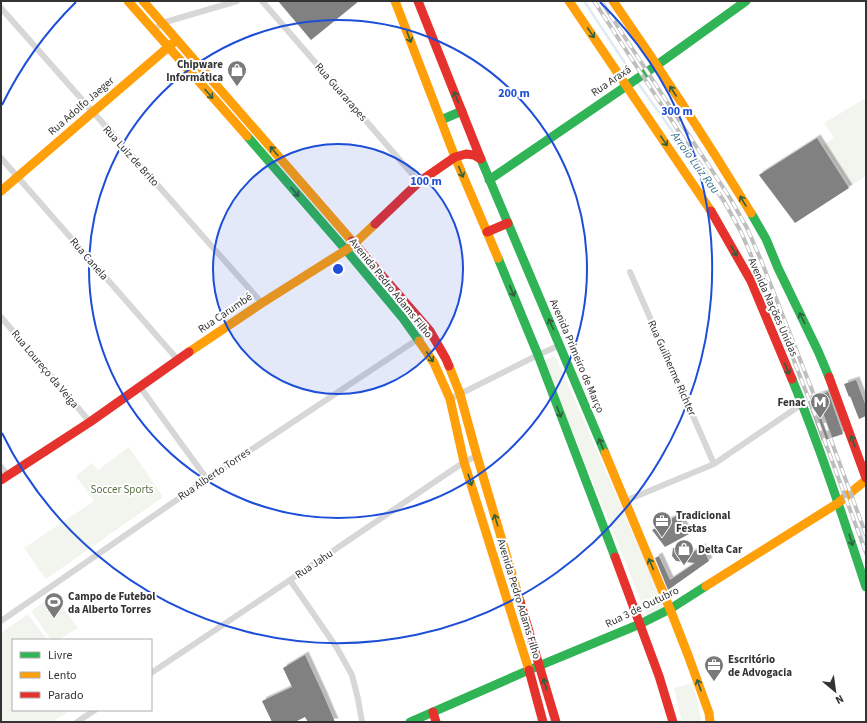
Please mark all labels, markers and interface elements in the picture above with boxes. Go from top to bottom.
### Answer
one-way arrow [587,28,595,39]
one-way arrow [405,31,413,43]
place label: Chipware Informática [166,57,223,85]
shop icon: Chipware Informática [226,59,248,87]
street label: Rua Guararapes [311,60,371,125]
street label: Rua Araxá [588,62,634,100]
street label: Rua Adolfo Jaeger [45,73,117,139]
text: 200 m [498,85,530,102]
one-way arrow [669,86,677,97]
one-way arrow [205,88,214,99]
one-way arrow [452,91,459,103]
text: 300 m [661,103,693,120]
street label: Rua Luiz de Brito [100,122,162,190]
water label: Arroio Luiz Rau [666,128,723,197]
one-way arrow [660,135,668,146]
one-way arrow [269,146,278,156]
one-way arrow [458,165,465,177]
text: 100 m [410,173,442,190]
one-way arrow [290,186,299,197]
one-way arrow [738,195,746,207]
street label: Rua Canela [66,235,112,283]
street label: Avenida Pedro Adams Filho [346,235,436,341]
one-way arrow [731,244,738,256]
street label: Avenida Nações Unidas [744,255,802,359]
centre of rings [331,262,345,276]
one-way arrow [509,285,516,297]
street label: Rua Carumbé [195,289,255,337]
street label: Avenida Primeiro de Março [546,297,608,415]
one-way arrow [798,312,805,324]
one-way arrow [547,318,554,330]
street label: Rua Guilherme Richter [644,318,700,418]
street label: Rua Loureço da Veiga [8,327,82,411]
one-way arrow [426,351,434,362]
one-way arrow [784,362,792,374]
metro station icon: Fenac [809,391,831,419]
place label: Fenac [778,395,806,410]
one-way arrow [556,406,564,418]
one-way arrow [848,436,856,448]
one-way arrow [597,438,605,450]
street label: Rua Alberto Torres [175,444,254,504]
one-way arrow [467,473,474,486]
park label: Soccer Sports [91,482,154,497]
place label: Tradicional Festas [676,508,731,536]
office icon: Tradicional Festas [651,510,673,538]
one-way arrow [492,513,499,526]
one-way arrow [847,533,855,545]
street label: Avenida Pedro Adams Filho [494,537,544,661]
shop icon: Delta Car [673,538,695,566]
place label: Delta Car [698,542,743,557]
street label: Rua Jahu [292,546,336,582]
one-way arrow [647,558,655,570]
street label: Rua 3 de Outubro [603,583,681,631]
place label: Campo de Futebol da Alberto Torres [68,589,156,617]
sports icon: Campo de Futebol da Alberto Torres [43,591,65,619]
legend [12,639,152,711]
text: Livre [48,647,72,664]
place label: Escritório de Advogacia [728,652,792,680]
office icon: Escritório de Advogacia [703,654,725,682]
text: Lento [48,667,77,684]
north arrow [815,671,855,711]
one-way arrow [541,678,548,691]
one-way arrow [695,678,702,691]
text: Parado [48,687,83,704]
text: N [833,691,846,708]

